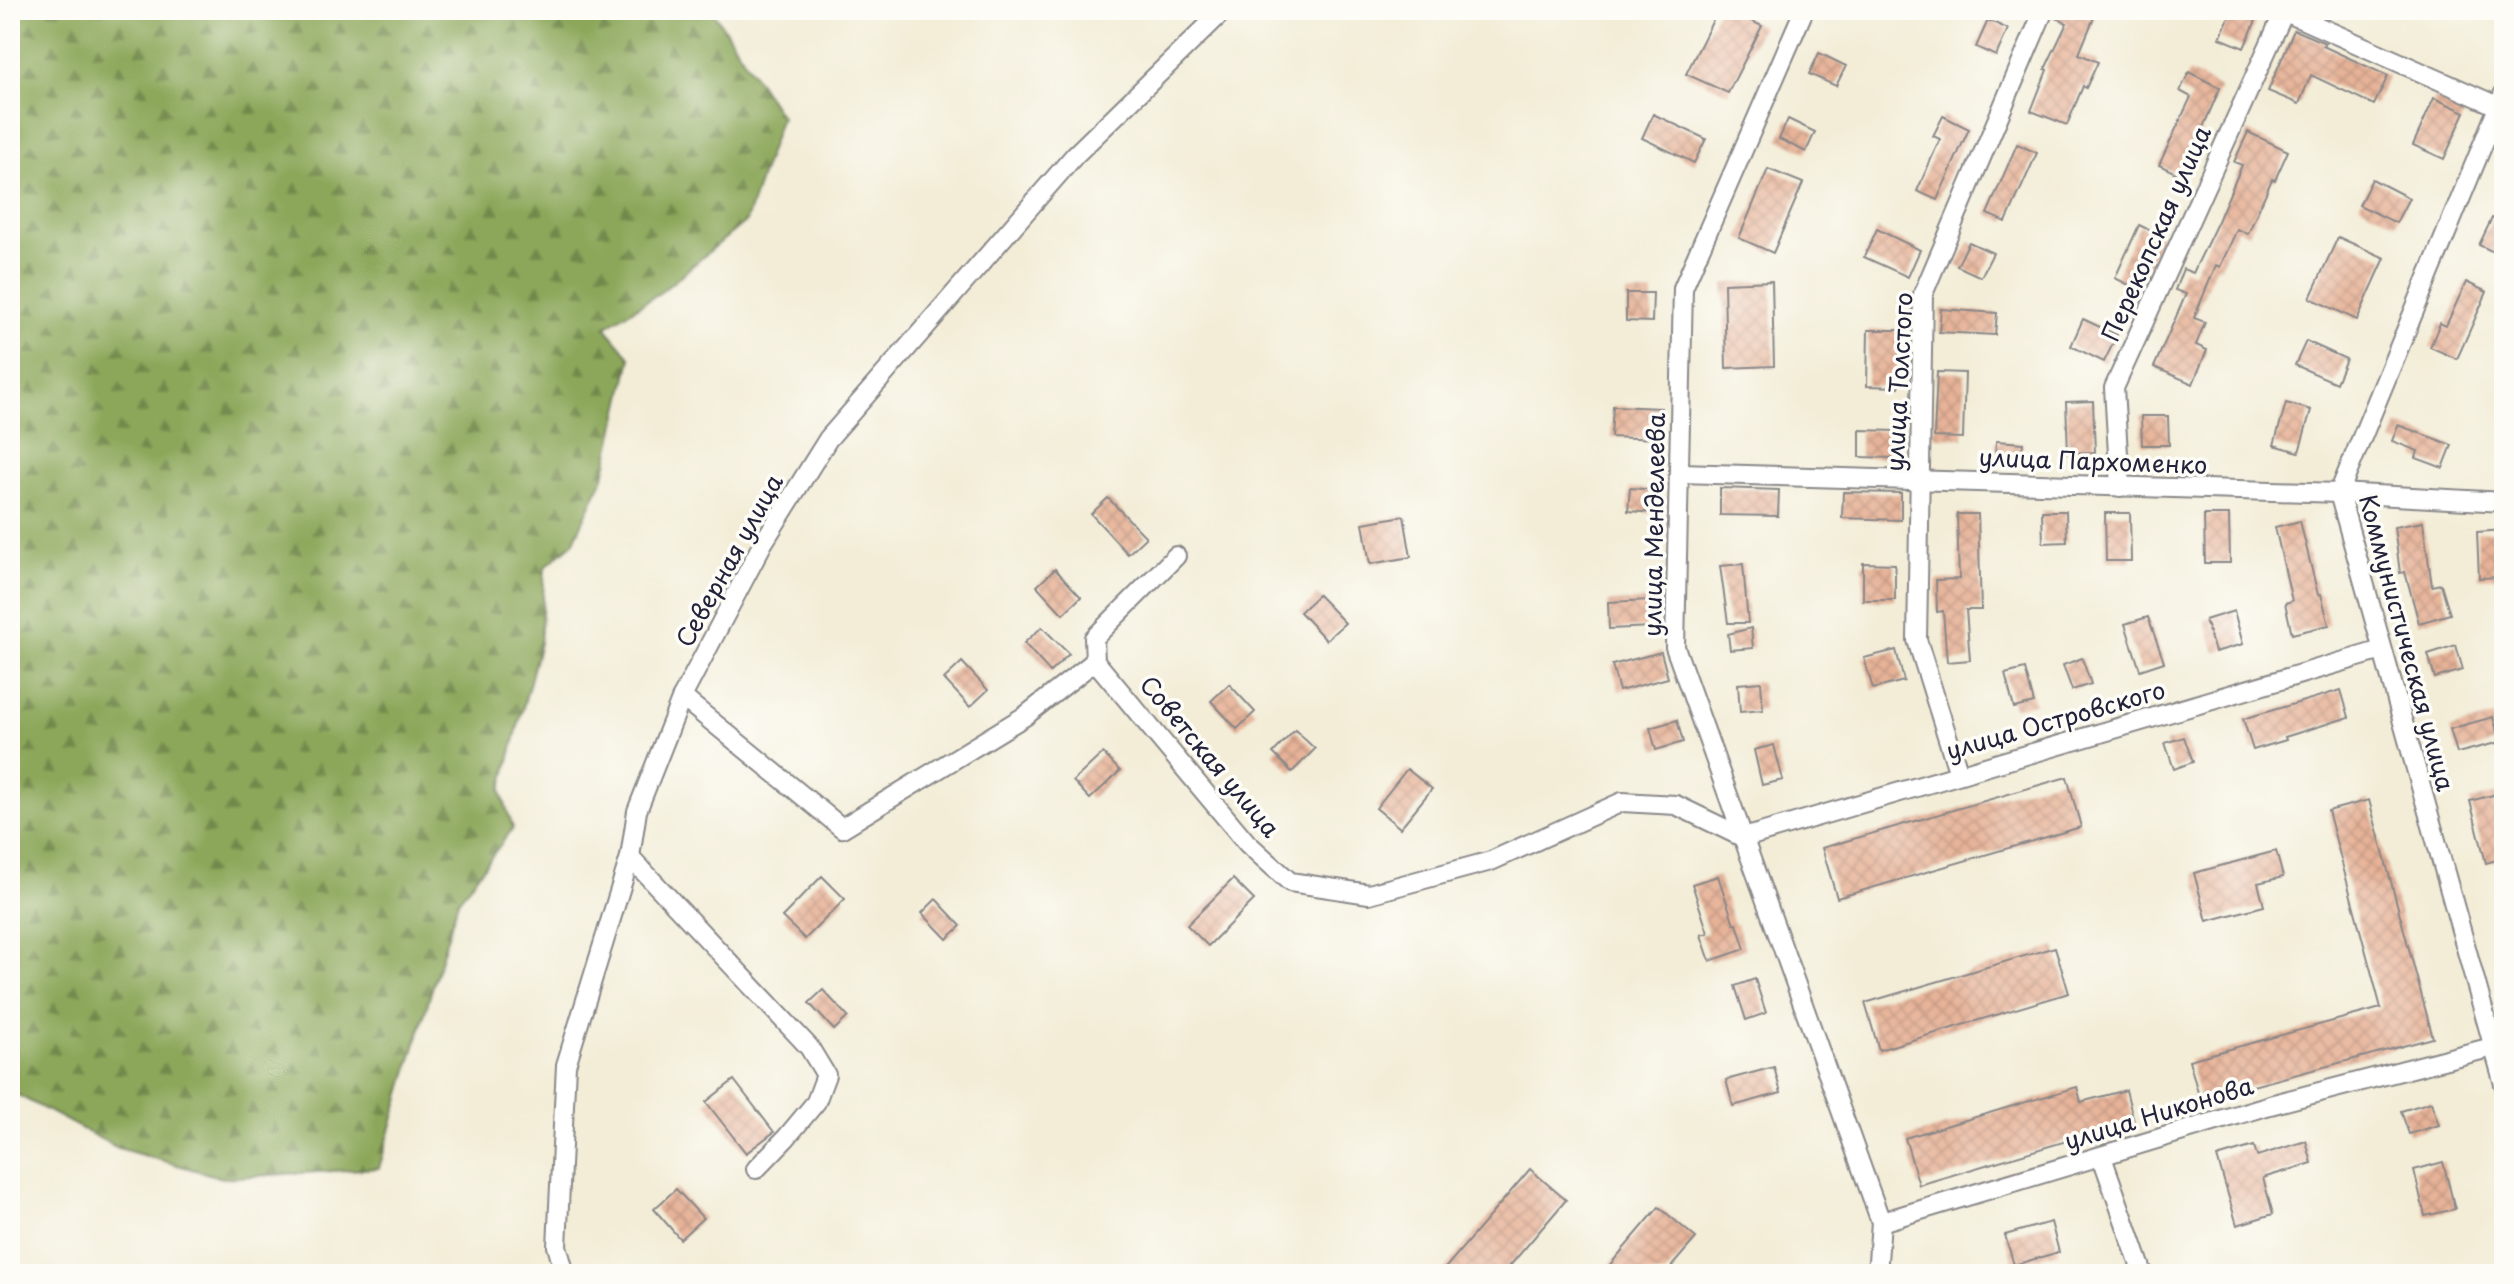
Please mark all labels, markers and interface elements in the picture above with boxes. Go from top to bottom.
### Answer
street label: Перекопская улица [2091,120,2219,347]
street label: улица Толстого [1875,291,1921,473]
street label: улица Менделеева [1633,413,1673,637]
street label: улица Пархоменко [1978,438,2208,482]
street label: Северная улица [666,467,791,653]
street label: Коммунистическая улица [2351,490,2465,795]
street label: Советская улица [1132,667,1289,844]
street label: улица Островского [1942,671,2169,768]
street label: улица Никонова [2060,1066,2257,1158]

